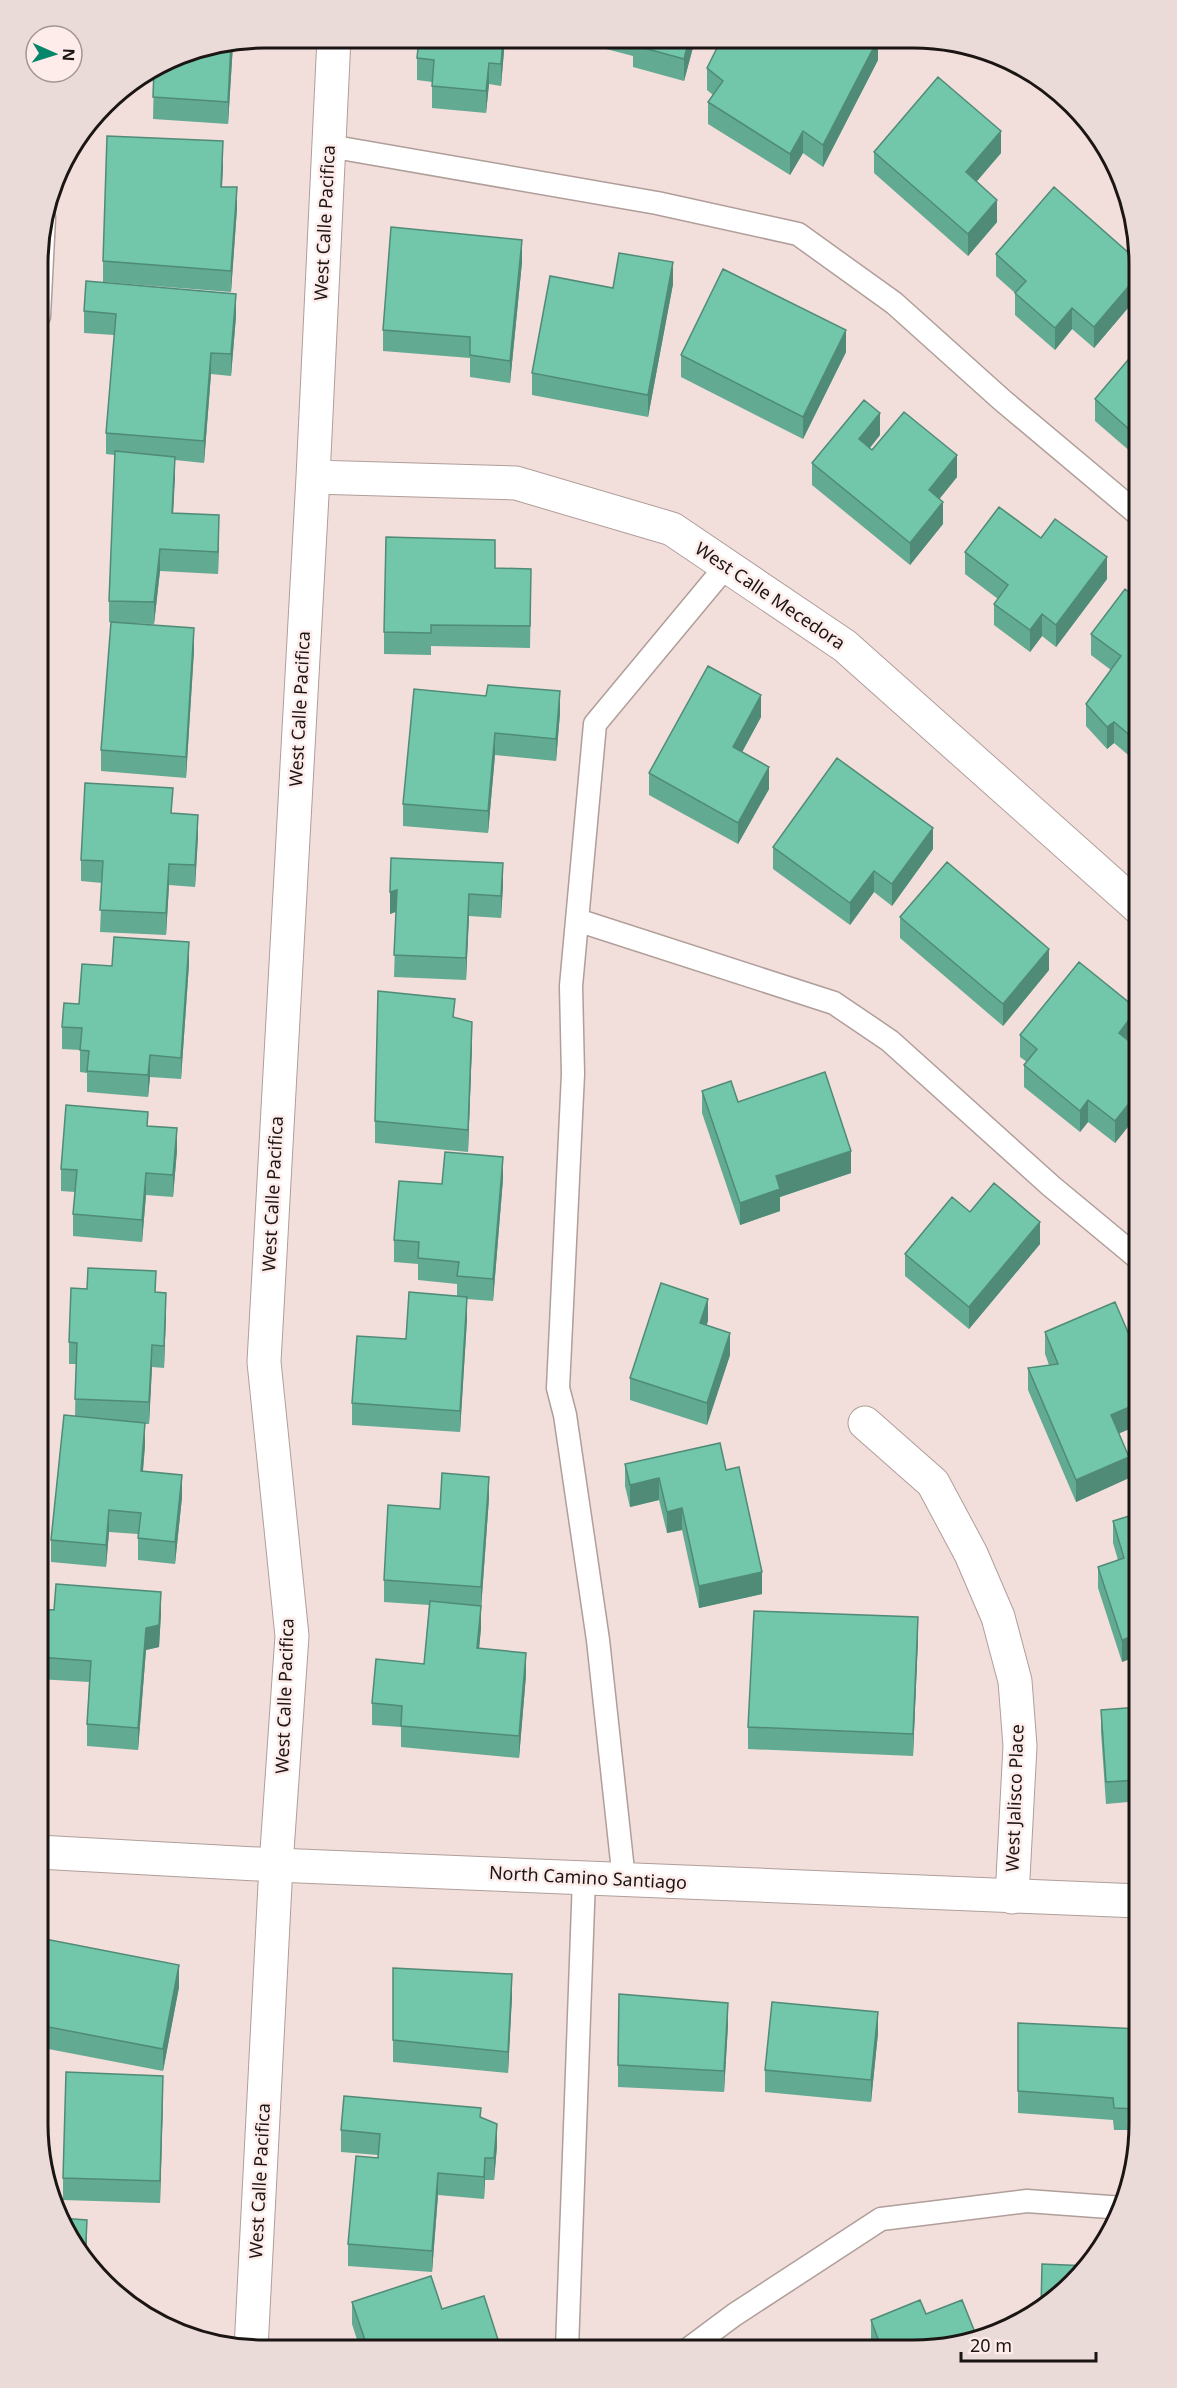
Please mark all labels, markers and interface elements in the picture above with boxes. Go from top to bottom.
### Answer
north arrow [24,24,84,84]
text: N [58,48,80,62]
street label: West Calle Pacifica [308,145,340,301]
street label: West Calle Mecedora [691,536,850,654]
street label: West Calle Pacifica [283,631,315,787]
street label: West Calle Pacifica [256,1116,288,1272]
street label: West Calle Pacifica [269,1618,299,1774]
street label: West Jalisco Place [999,1724,1029,1872]
street label: North Camino Santiago [488,1860,688,1894]
street label: West Calle Pacifica [243,2103,275,2259]
scale bar [961,2325,1096,2363]
text: 20 m [970,2333,1012,2357]

